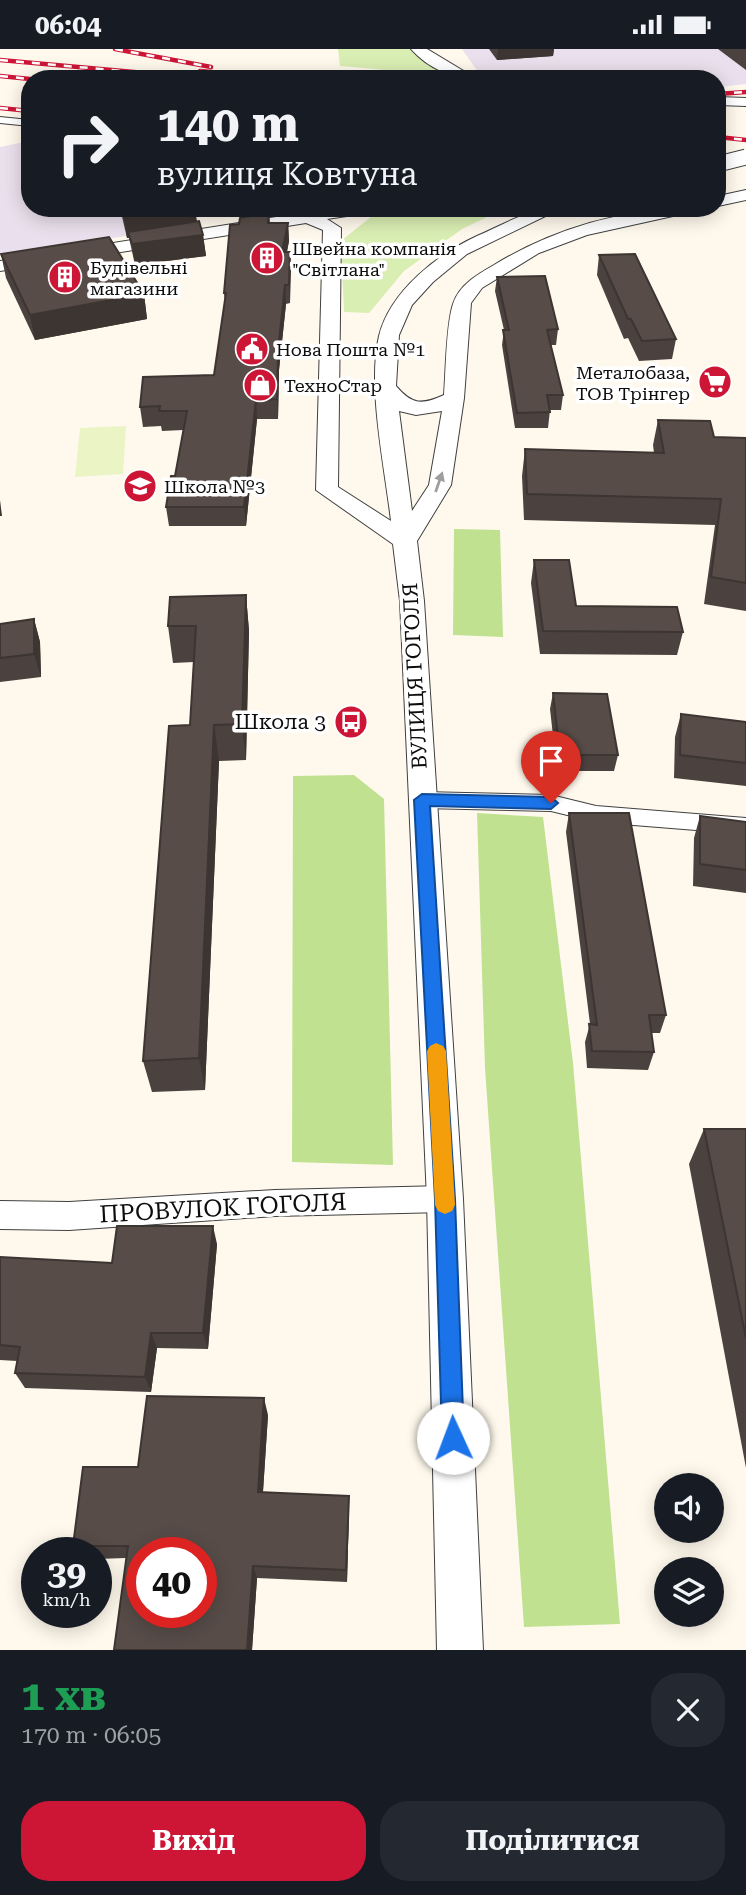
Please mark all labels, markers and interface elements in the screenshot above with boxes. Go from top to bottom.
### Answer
text: 06:04 [35,10,101,40]
text: 140 m [157,96,299,153]
icon: right [42,98,133,189]
text: вулиця Ковтуна [157,155,417,193]
place label: Швейна компанія "Світлана" [292,238,456,280]
building icon: Швейна компанія "Світлана" [248,239,286,277]
place label: Будівельні магазини [90,257,188,299]
building icon: Будівельні магазини [46,258,84,296]
public building icon: Нова Пошта №1 [233,330,271,368]
place label: Нова Пошта №1 [276,339,425,360]
place label: Металобаза, ТОВ Трінгер [576,362,690,404]
supermarket icon: Металобаза, ТОВ Трінгер [696,363,734,401]
shop icon: ТехноСтар [241,366,279,404]
place label: ТехноСтар [284,375,382,396]
school or university icon: Школа №3 [121,467,159,505]
one-way arrow [434,472,444,493]
place label: Школа №3 [164,476,265,497]
street label: ВУЛИЦЯ ГОГОЛЯ [398,582,432,770]
bus stop icon: Школа 3 [332,703,370,741]
place label: Школа 3 [235,710,326,734]
pin [521,731,581,803]
icon: arrive [532,742,570,780]
street label: ПРОВУЛОК ГОГОЛЯ [99,1188,347,1228]
position arrow [416,1401,490,1475]
map controls [654,1473,724,1627]
button: sound [654,1473,724,1543]
speed limit sign: 40 [126,1537,217,1628]
text: 39 [47,1553,86,1594]
button: layers [654,1557,724,1627]
text: km/h [42,1589,91,1610]
text: 1 хв [21,1671,106,1720]
button: close [651,1673,725,1747]
text: 170 m · 06:05 [21,1722,161,1749]
button: Вихід [21,1801,366,1881]
button: Поділитися [380,1801,725,1881]

